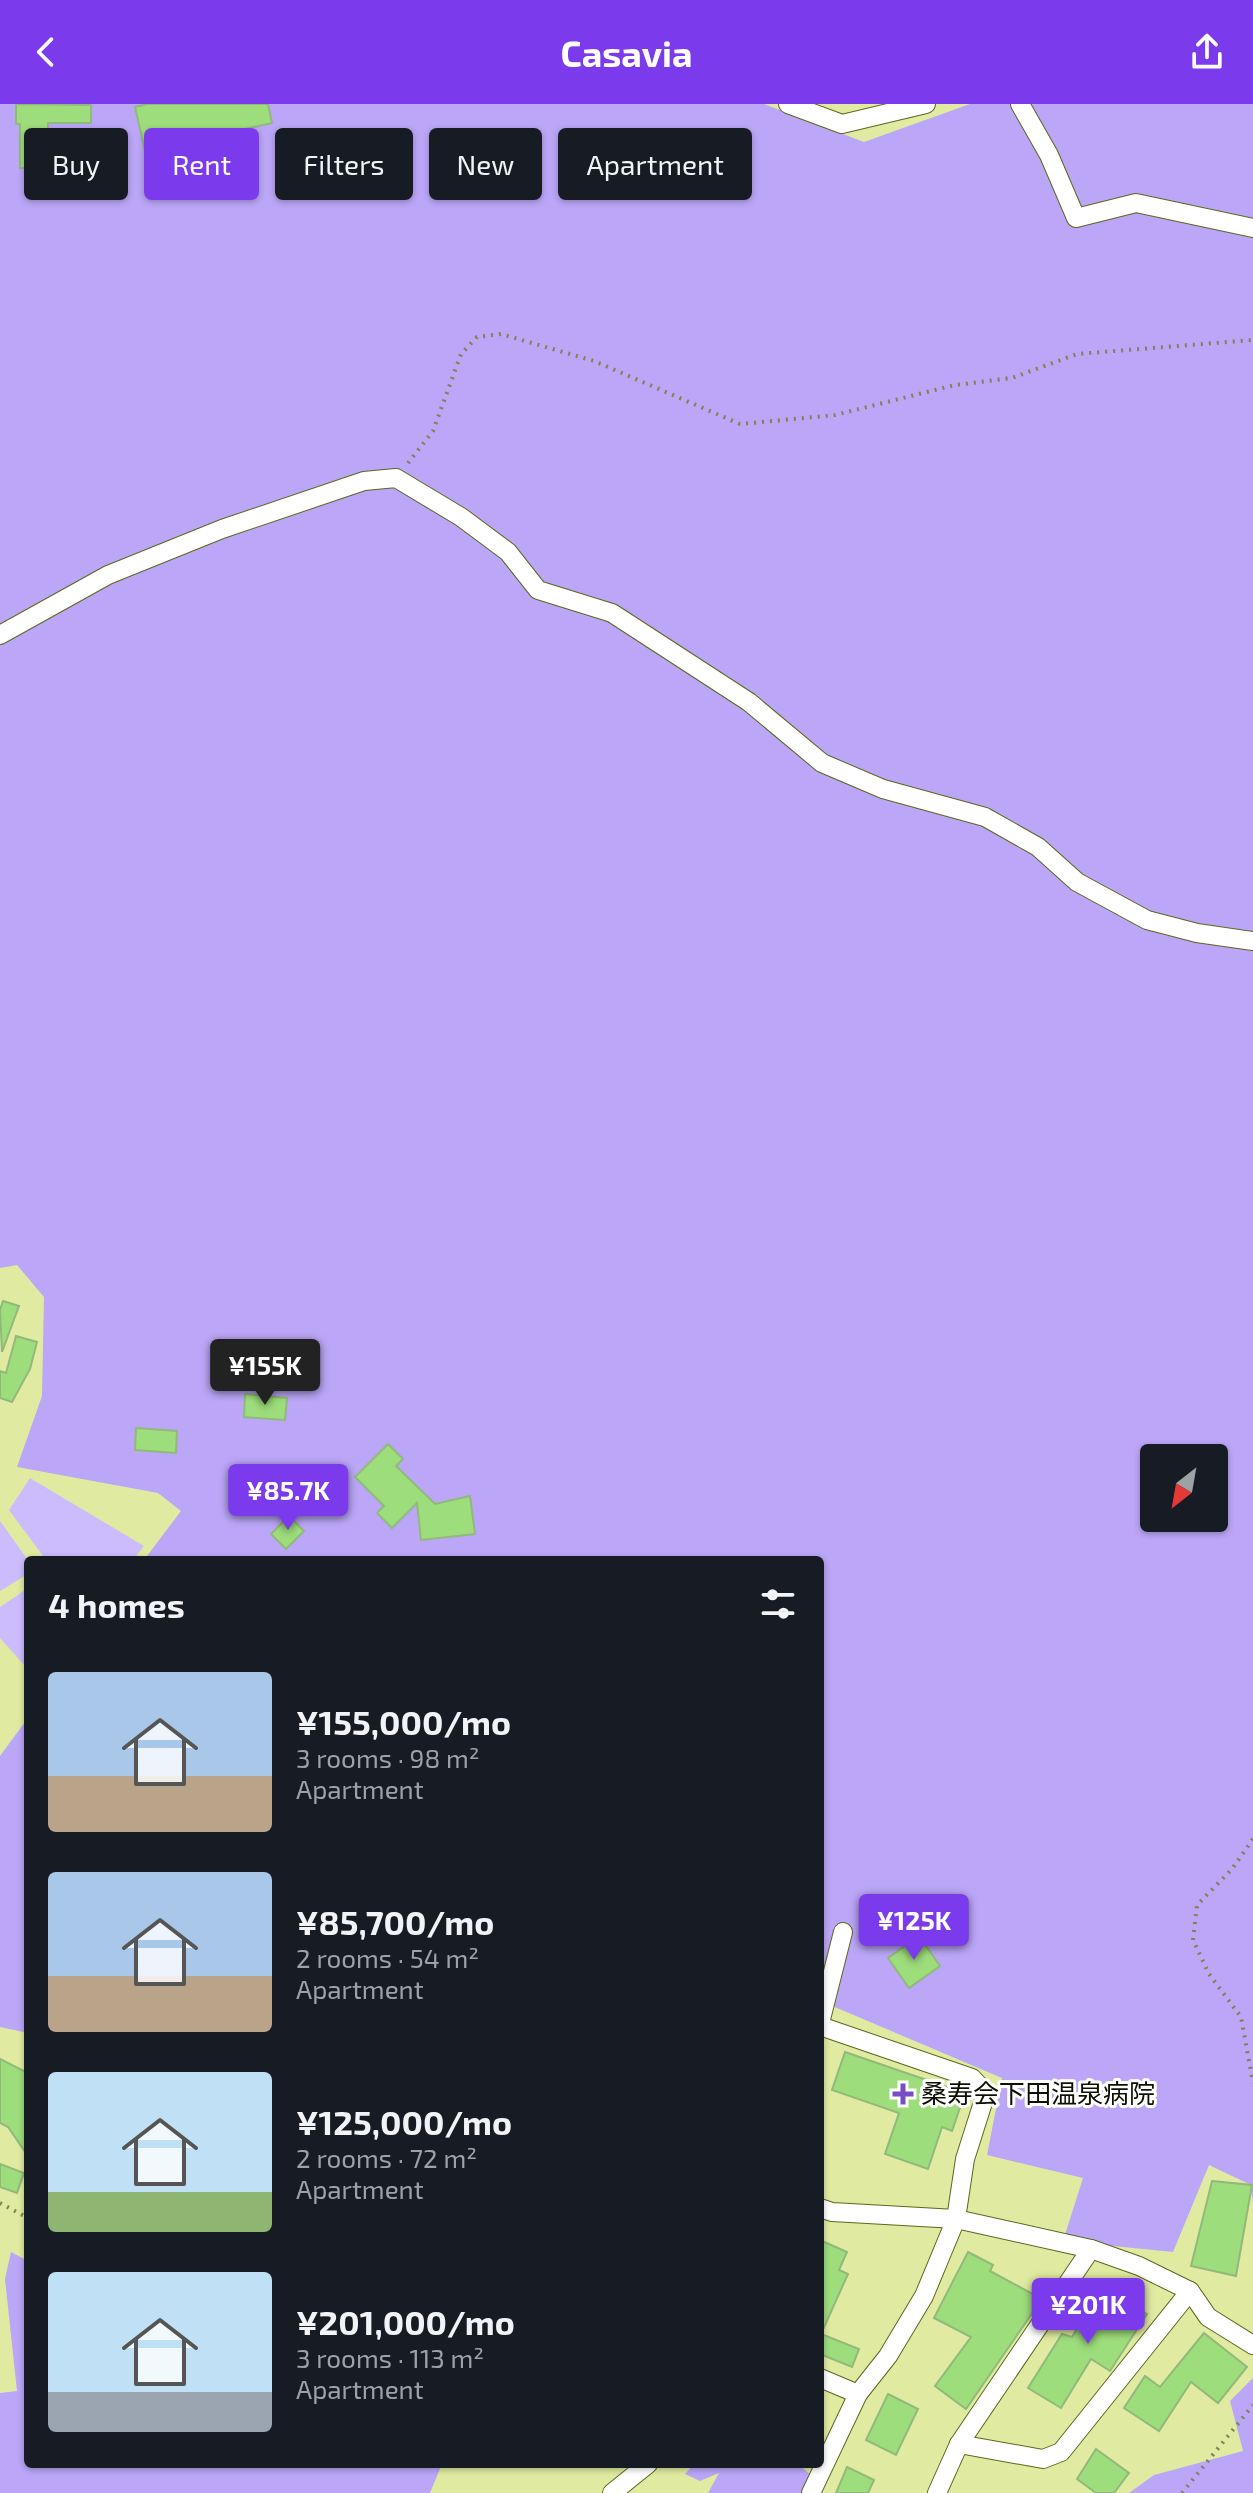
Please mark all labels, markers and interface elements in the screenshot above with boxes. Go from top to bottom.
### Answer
icon: back [24,30,68,74]
icon: share [1185,30,1229,74]
text: Casavia [560,31,693,74]
chip: Buy [24,128,128,200]
chip: Rent [144,128,259,200]
chip: Filters [275,128,413,200]
chip: New [429,128,542,200]
chip: Apartment [558,128,752,200]
pin: ¥155K [209,1339,321,1407]
text: ¥155K [228,1349,302,1380]
north arrow [1140,1444,1228,1532]
map controls [1140,1444,1228,1532]
pin: ¥85.7K [223,1464,353,1532]
text: ¥85.7K [246,1474,330,1505]
icon: filters [756,1582,800,1626]
text: 4 homes [48,1584,185,1625]
text: ¥155,000/mo [296,1701,511,1742]
icon: home [112,1704,208,1800]
text: 3 rooms · 98 m² [296,1742,480,1773]
text: Apartment [296,1773,424,1804]
pin: ¥125K [858,1894,970,1962]
text: ¥85,700/mo [296,1901,494,1942]
icon: home [112,1904,208,2000]
text: ¥125K [877,1904,951,1935]
text: 2 rooms · 54 m² [296,1942,479,1973]
text: Apartment [296,1973,424,2004]
place label: 桑寿会下田温泉病院 [921,2077,1155,2108]
marker: 桑寿会下田温泉病院 [892,2083,914,2105]
text: ¥125,000/mo [296,2101,512,2142]
icon: home [112,2104,208,2200]
text: 2 rooms · 72 m² [296,2142,477,2173]
text: Apartment [296,2173,424,2204]
pin: ¥201K [1032,2278,1144,2346]
text: ¥201K [1050,2288,1126,2319]
text: ¥201,000/mo [296,2301,515,2342]
icon: home [112,2304,208,2400]
text: 3 rooms · 113 m² [296,2342,484,2373]
text: Apartment [296,2373,424,2404]

